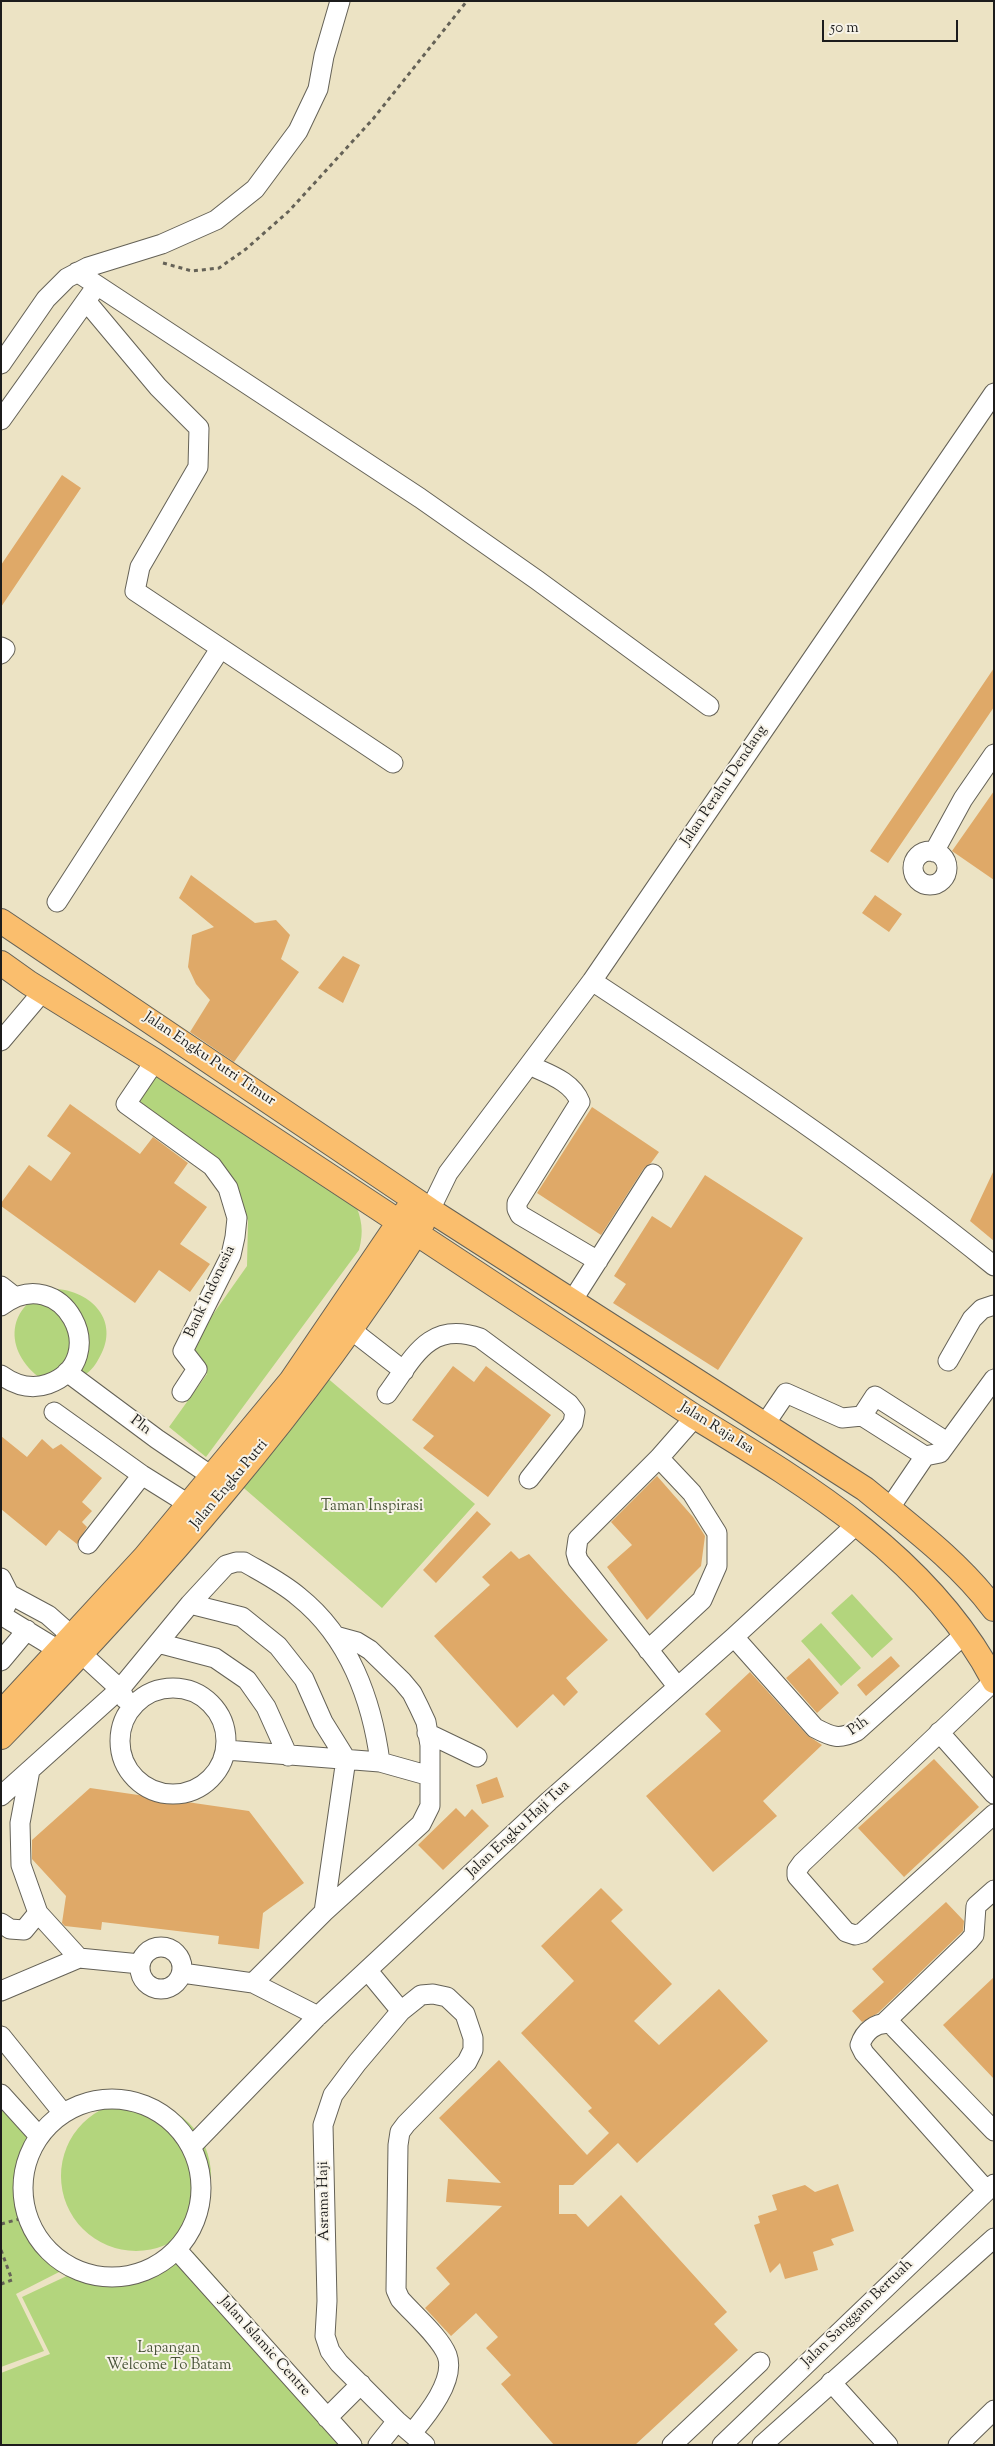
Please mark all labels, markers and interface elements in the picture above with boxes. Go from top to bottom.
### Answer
scale bar [825,10,961,42]
text: 50 m [830,18,859,39]
street label: Jalan Perahu Dendang [678,722,772,850]
street label: Jalan Engku Putri Timur [140,1009,278,1111]
street label: Bank Indonesia [182,1243,240,1341]
street label: Jalan Raja Isa [676,1399,756,1459]
street label: Pln [126,1412,154,1440]
street label: Jalan Engku Putri [187,1437,273,1533]
park label: Taman Inspirasi [321,1498,423,1516]
street label: Pih [845,1713,873,1741]
street label: Jalan Engku Haji Tua [464,1778,574,1882]
street label: Asrama Haji [315,2161,335,2241]
street label: Jalan Sanggam Bertuah [799,2256,917,2372]
street label: Jalan Islamic Centre [214,2293,314,2401]
park label: Lapangan Welcome To Batam [107,2340,231,2375]

